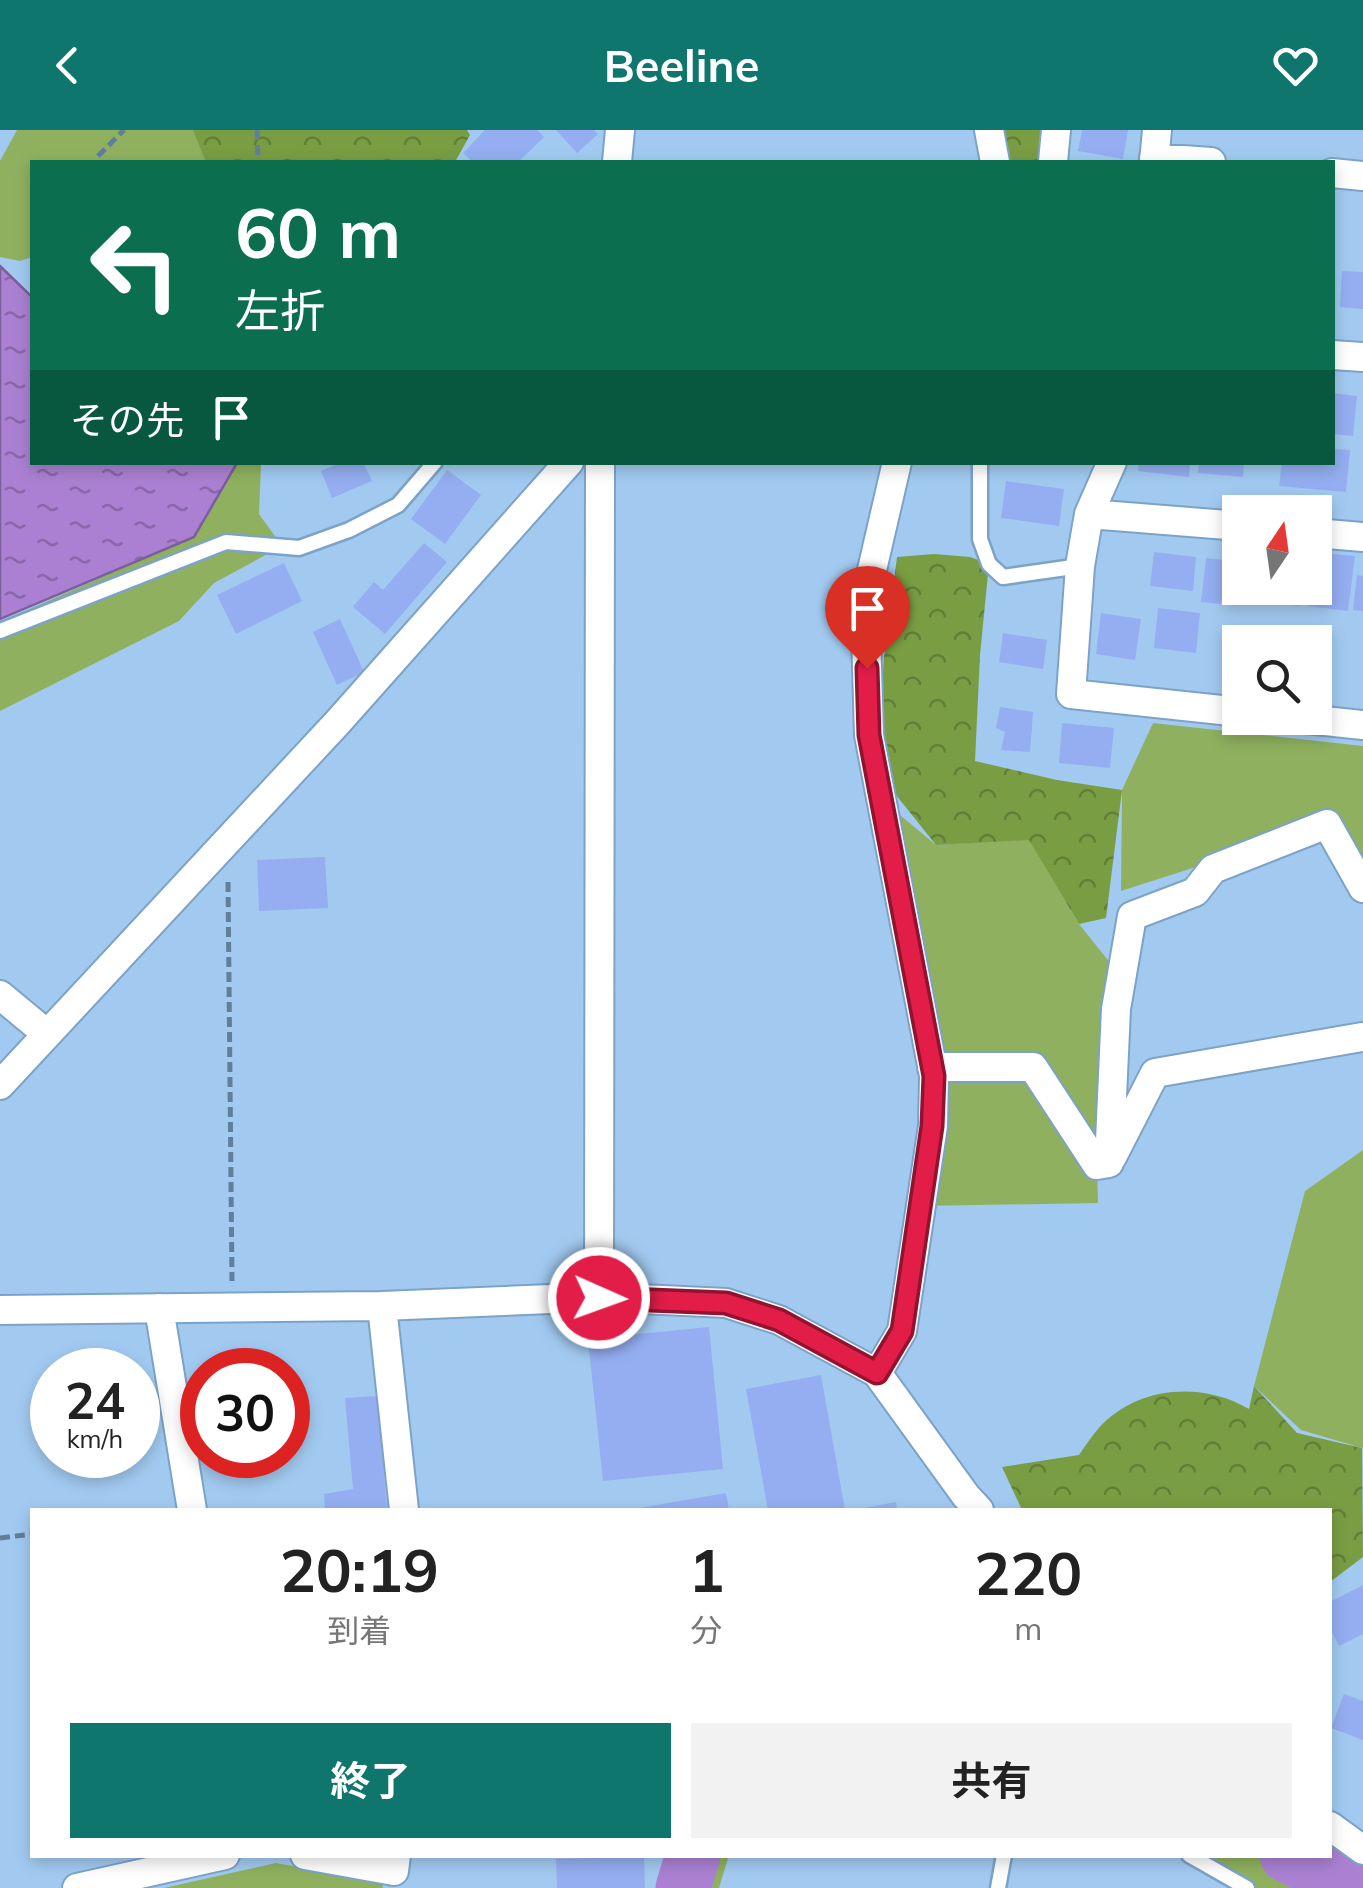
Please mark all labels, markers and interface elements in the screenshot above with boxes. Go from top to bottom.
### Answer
text: Beeline [604,37,759,93]
icon: back [40,38,95,93]
icon: heart [1268,38,1323,93]
text: 60 m [235,188,401,276]
icon: left [70,200,200,330]
text: 左折 [235,282,325,338]
icon: arrive [204,390,259,445]
text: その先 [70,396,184,444]
north arrow [1222,495,1332,605]
map controls [1222,495,1332,735]
pin [825,566,910,669]
icon: arrive [840,581,895,636]
button: search [1222,625,1332,735]
position arrow [547,1246,651,1350]
speed limit sign: 30 [180,1348,310,1478]
text: 24 [65,1369,125,1432]
text: km/h [67,1423,123,1454]
text: 20:19 [280,1532,439,1607]
text: 1 [688,1532,724,1607]
text: 220 [974,1535,1082,1610]
text: m [1014,1608,1042,1648]
text: 到着 [327,1610,391,1650]
text: 分 [690,1610,722,1650]
button: 終了 [70,1723,671,1838]
button: 共有 [691,1723,1292,1838]

